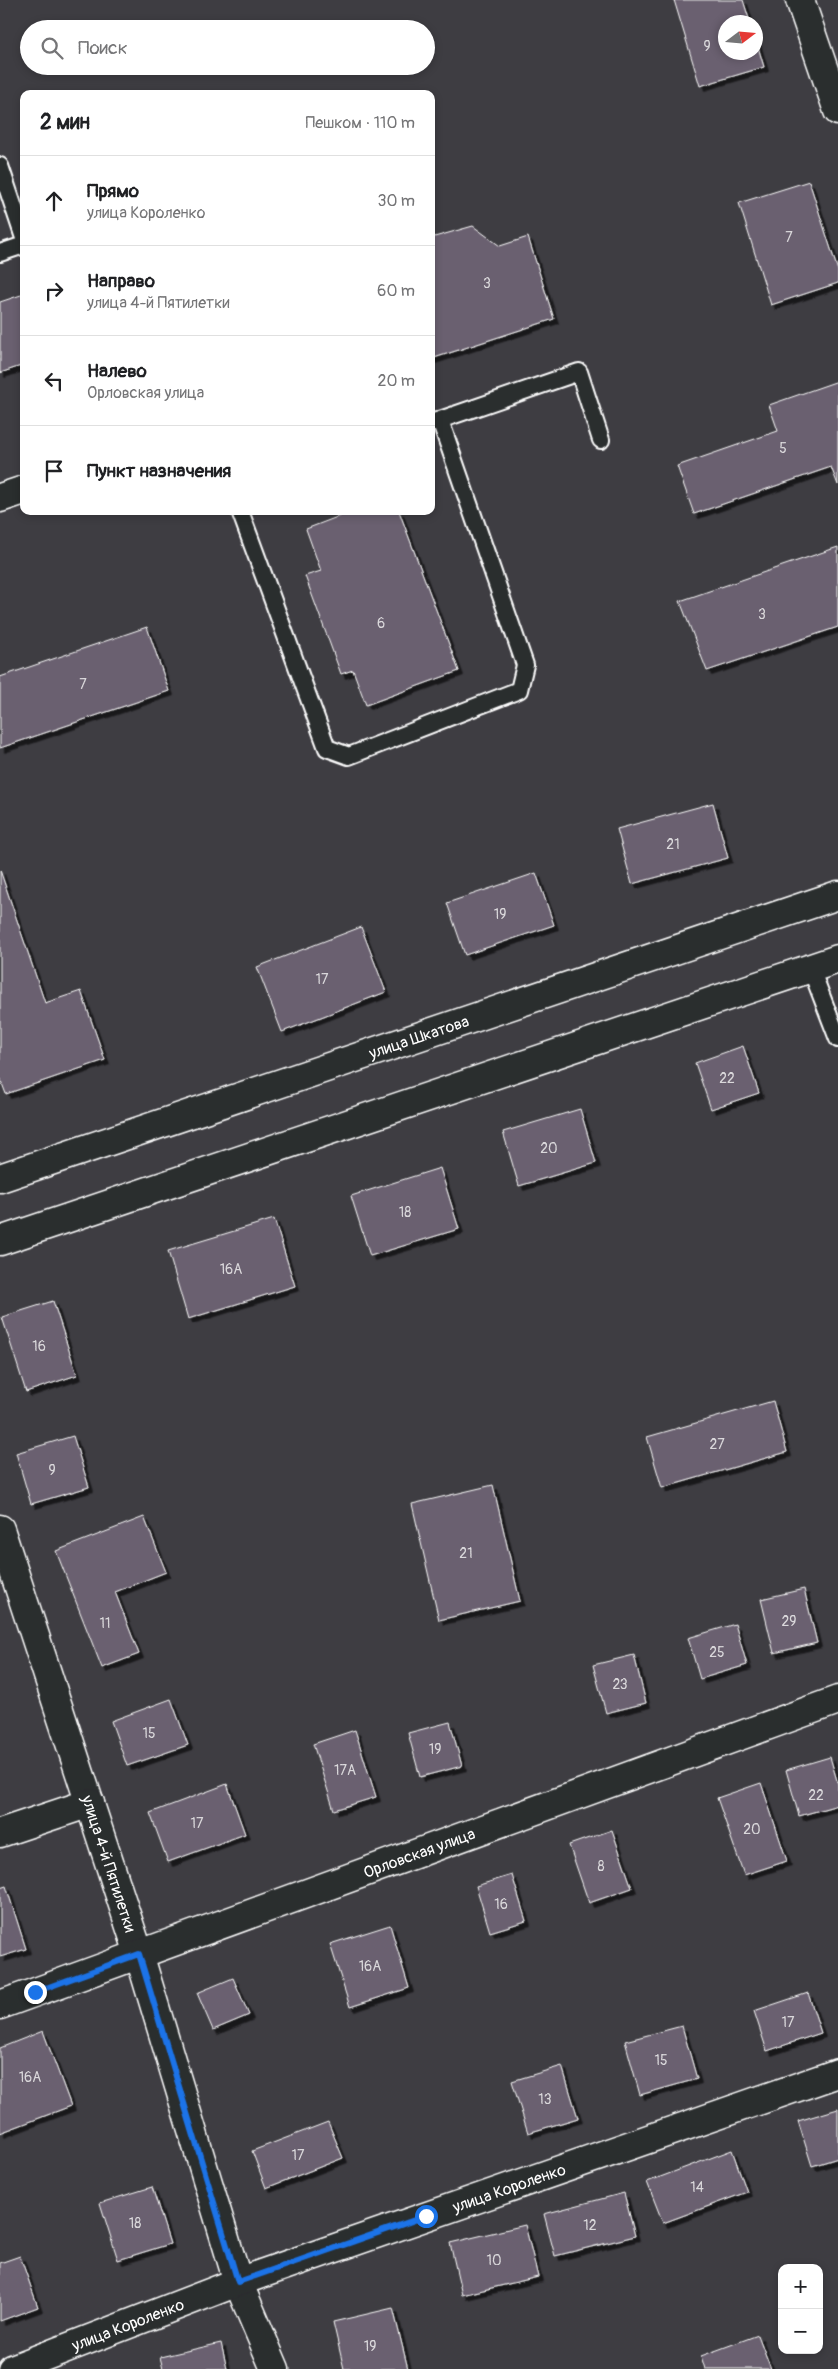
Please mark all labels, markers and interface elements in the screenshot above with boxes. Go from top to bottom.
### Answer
north arrow [718,15,763,60]
search box [20,20,435,75]
icon: search [38,34,66,62]
text: Поиск [78,36,128,60]
house number: 9 [703,38,711,55]
text: 2 мин [40,109,90,136]
text: Пешком · 110 m [306,113,415,133]
text: Прямо [87,179,139,203]
icon: ahead [40,187,68,215]
text: 30 m [377,191,415,211]
text: улица Короленко [87,203,205,223]
house number: 7 [785,229,793,246]
text: Направо [87,269,155,293]
house number: 3 [483,275,491,292]
icon: right [40,277,68,305]
text: 60 m [377,281,415,301]
text: улица 4-й Пятилетки [87,293,230,313]
text: Налево [87,359,147,383]
icon: left [40,367,68,395]
text: 20 m [377,371,415,391]
text: Орловская улица [87,383,204,403]
house number: 5 [779,440,787,457]
icon: arrive [40,457,68,485]
text: Пункт назначения [87,459,231,483]
house number: 3 [758,606,766,623]
house number: 6 [377,615,385,632]
house number: 7 [79,676,87,693]
house number: 21 [666,836,680,853]
house number: 19 [494,906,506,923]
house number: 17 [316,971,329,988]
street label: улица Шкатова [366,1011,472,1064]
house number: 22 [719,1070,735,1087]
house number: 20 [540,1140,558,1157]
house number: 18 [399,1204,411,1221]
house number: 16А [220,1261,242,1278]
house number: 16 [32,1338,46,1355]
house number: 27 [709,1436,725,1453]
house number: 9 [48,1462,56,1479]
house number: 21 [459,1545,473,1562]
house number: 29 [781,1613,797,1630]
house number: 11 [100,1615,110,1632]
house number: 25 [709,1644,725,1661]
house number: 23 [612,1676,628,1693]
house number: 15 [142,1725,156,1742]
house number: 19 [429,1741,441,1758]
house number: 17А [334,1762,356,1779]
house number: 22 [808,1787,824,1804]
street label: улица 4-й Пятилетки [76,1792,140,1935]
house number: 17 [191,1815,204,1832]
house number: 20 [743,1821,761,1838]
street label: Орловская улица [361,1824,478,1883]
house number: 8 [597,1858,605,1875]
house number: 16 [494,1896,508,1913]
house number: 16А [359,1958,381,1975]
route end [24,1981,47,2004]
house number: 17 [782,2014,795,2031]
house number: 15 [654,2052,668,2069]
house number: 16А [19,2069,41,2086]
house number: 13 [538,2091,552,2108]
house number: 17 [292,2147,305,2164]
street label: улица Короленко [449,2160,569,2218]
house number: 14 [690,2179,704,2196]
route start [415,2205,438,2228]
house number: 18 [129,2215,141,2232]
house number: 12 [583,2217,597,2234]
house number: 10 [486,2252,502,2269]
map controls [778,2264,823,2354]
button: + [778,2264,823,2309]
street label: улица Короленко [68,2295,187,2356]
button: − [778,2309,823,2354]
house number: 19 [364,2338,376,2355]

